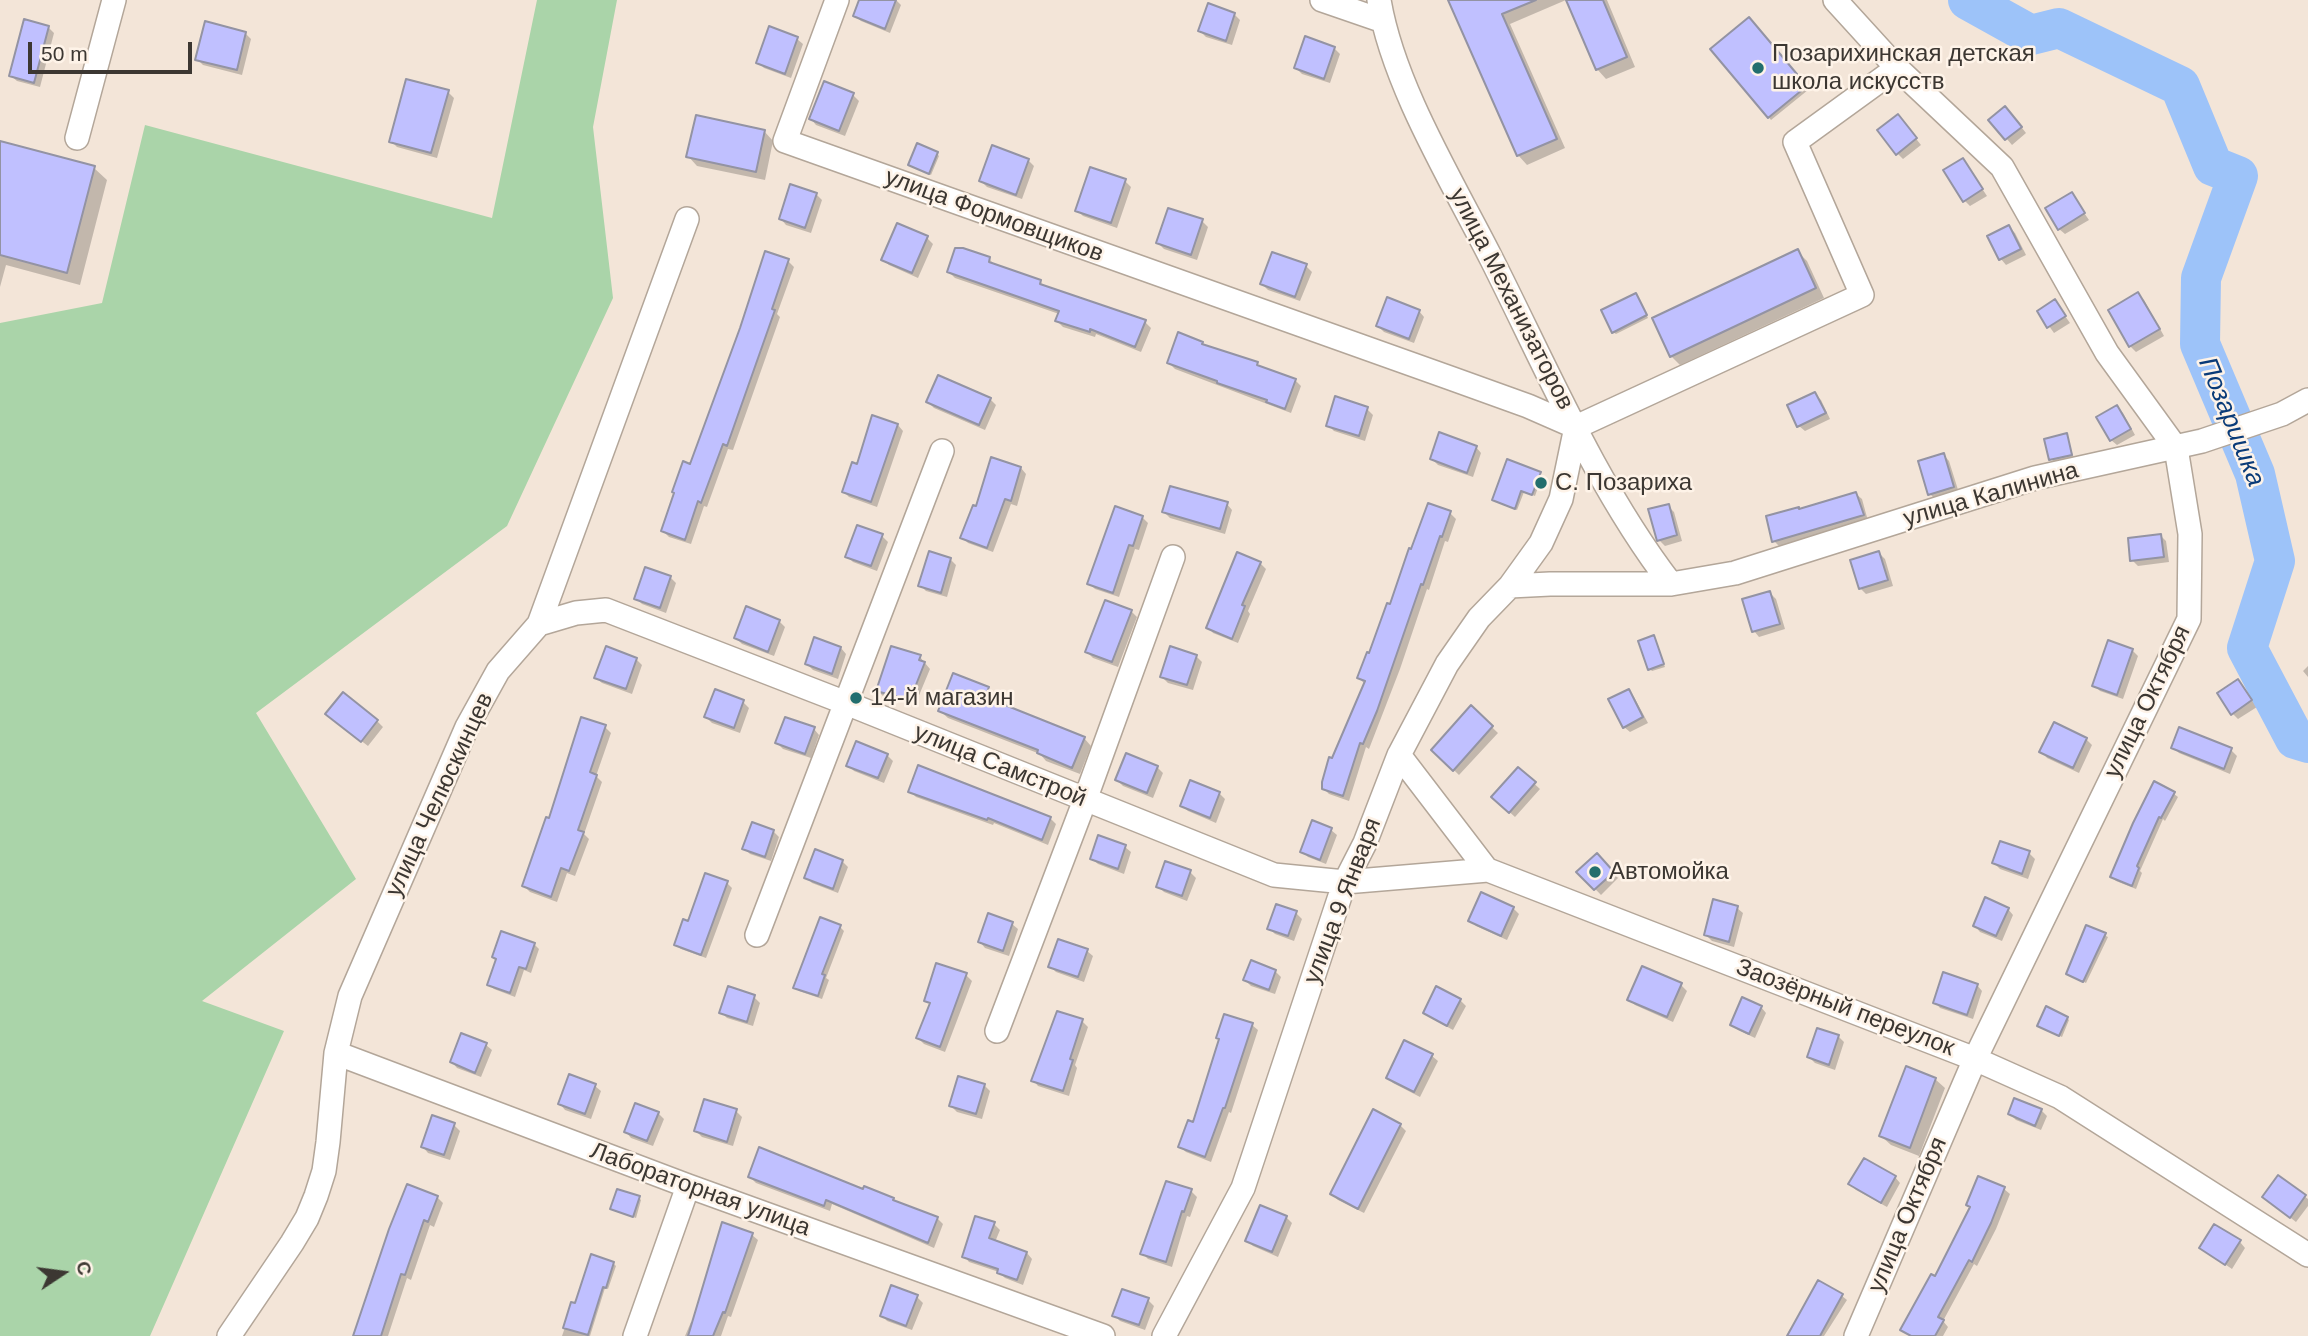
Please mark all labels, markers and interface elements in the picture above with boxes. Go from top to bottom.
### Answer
scale bar [32,28,196,72]
place label: Позарихинская детская школа искусств [1772,40,2035,96]
text: 50 m [41,42,88,65]
marker: Позарихинская детская школа искусств [1750,60,1766,76]
street label: улица Формовщиков [881,163,1107,269]
street label: улица Механизаторов [1443,183,1579,415]
water label: Позаришка [2191,353,2271,491]
street label: улица Калинина [1900,456,2082,534]
place label: С. Позариха [1555,469,1692,497]
marker: С. Позариха [1533,475,1549,491]
street label: улица Октября [2099,621,2197,783]
place label: 14-й магазин [870,684,1014,712]
street label: улица Челюскинцев [380,688,500,902]
marker: 14-й магазин [848,690,864,706]
street label: улица Самстрой [910,718,1090,814]
street label: улица 9 Января [1298,814,1388,988]
place label: Автомойка [1609,858,1729,886]
marker: Автомойка [1587,864,1603,880]
street label: Заозёрный переулок [1732,953,1958,1063]
street label: улица Октября [1862,1133,1954,1297]
street label: Лабораторная улица [586,1137,814,1243]
north arrow [28,1238,98,1308]
text: С [72,1259,96,1277]

